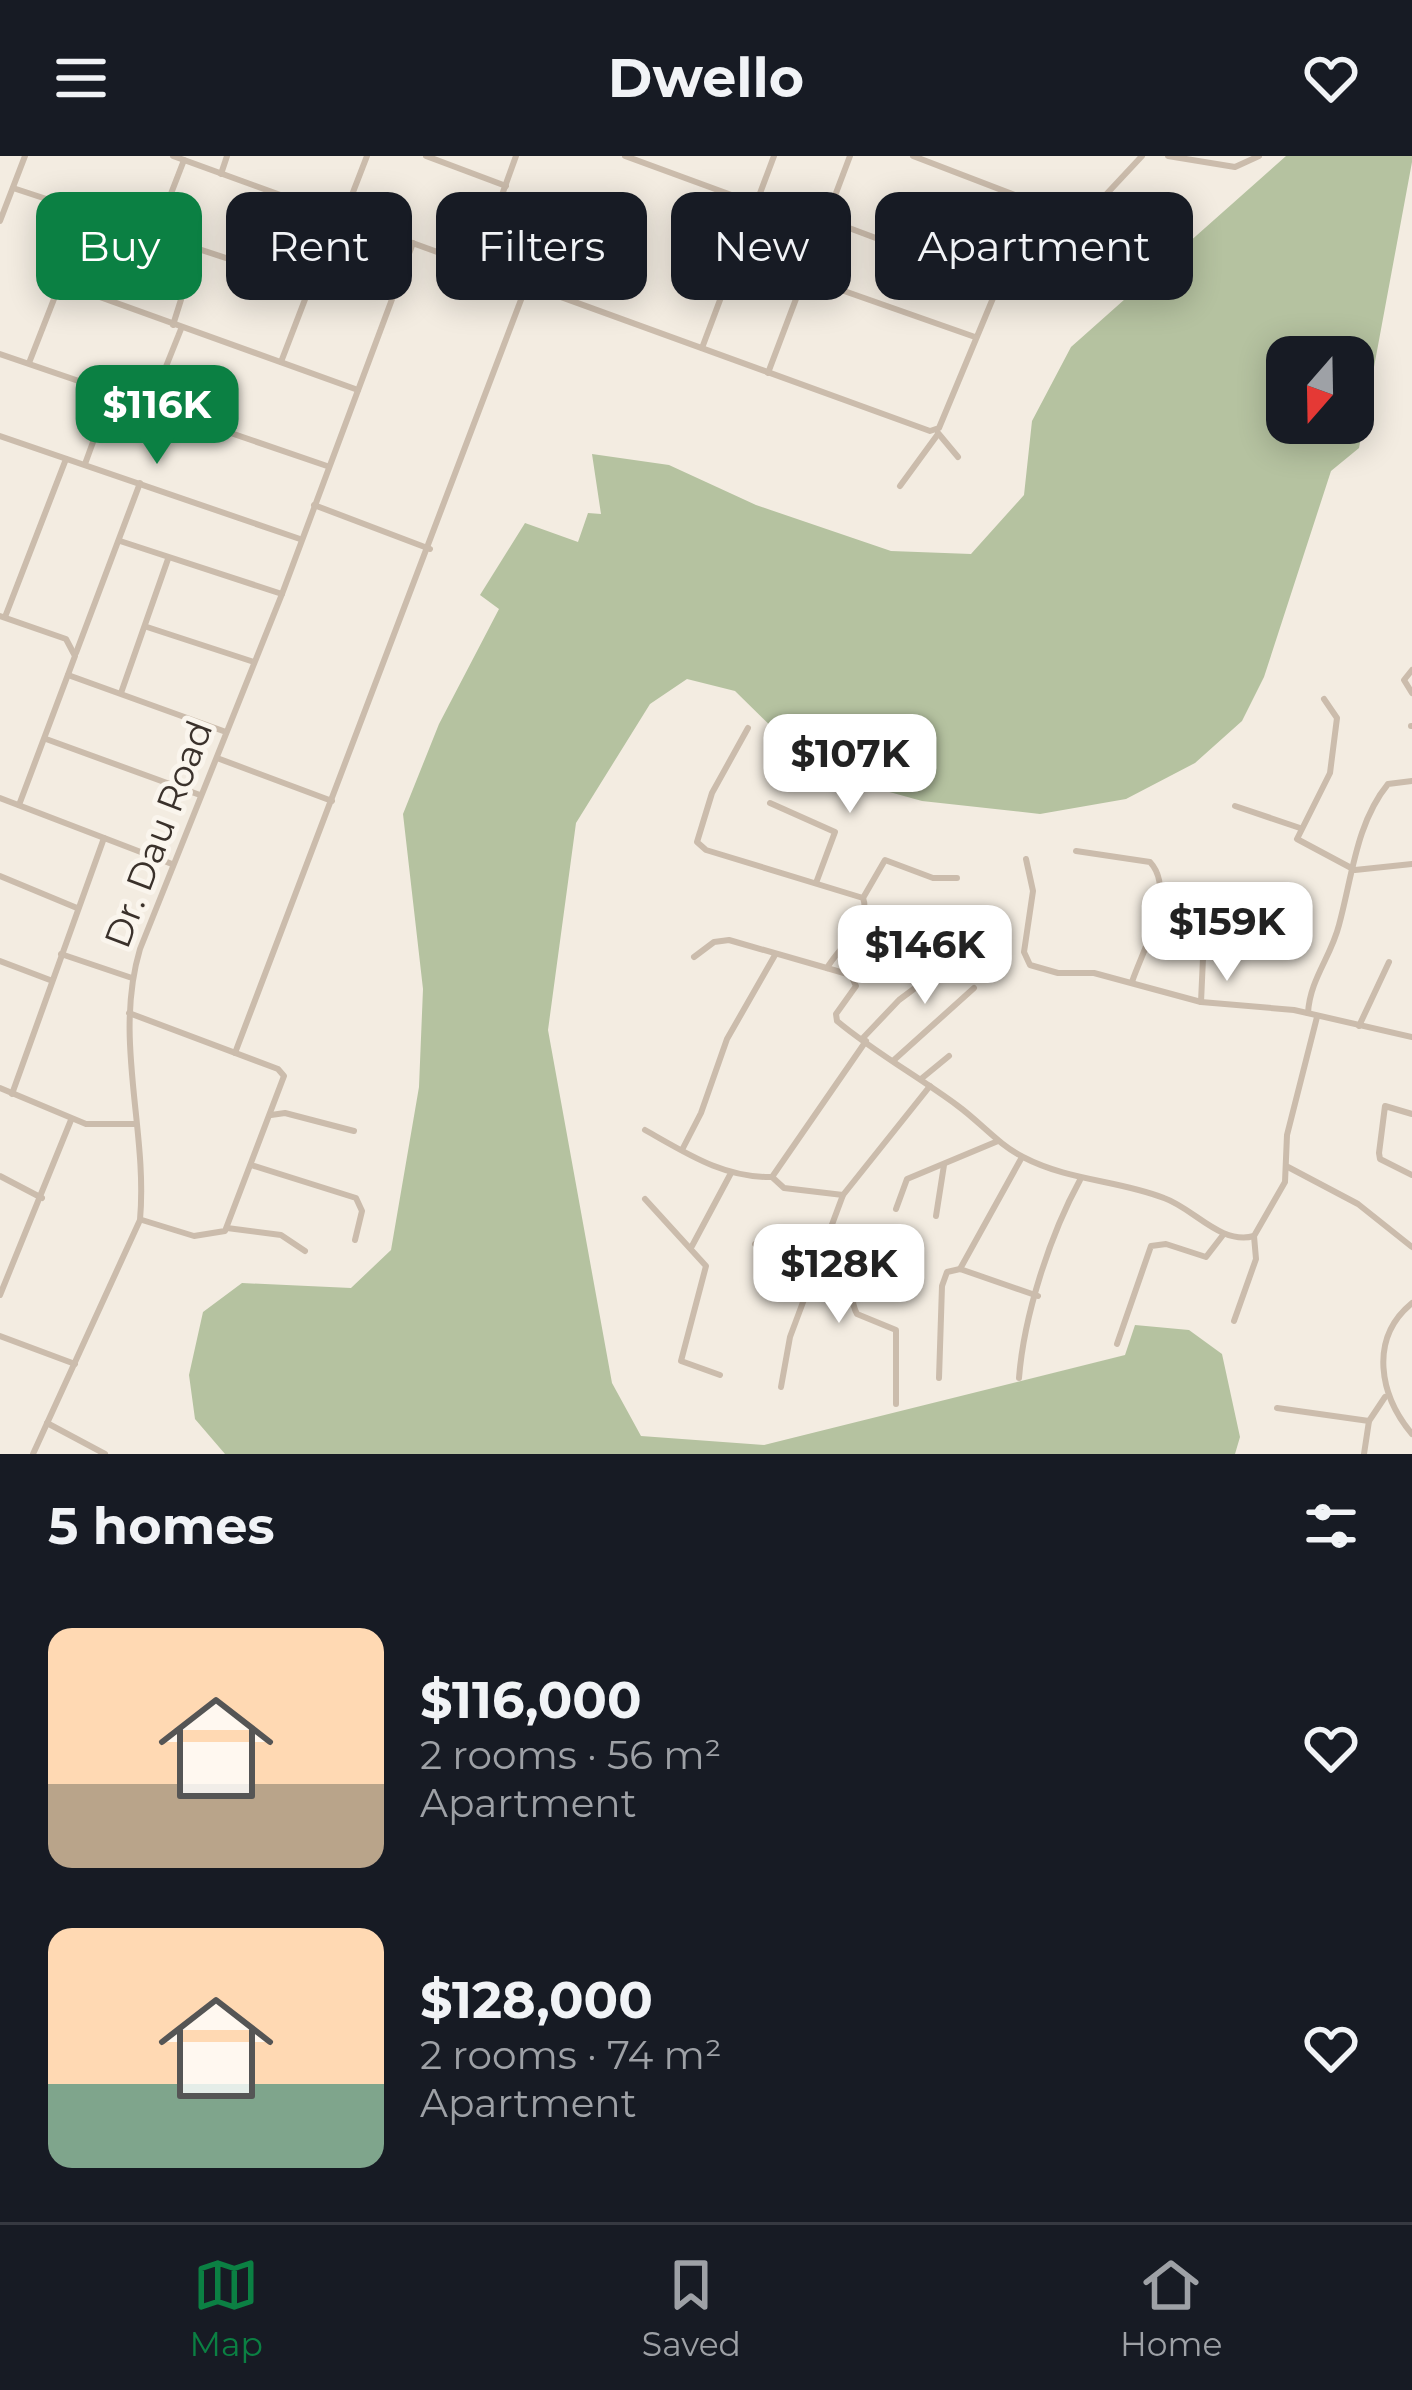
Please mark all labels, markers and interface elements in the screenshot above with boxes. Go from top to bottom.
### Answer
icon: menu [48,45,114,111]
text: Dwello [608,45,804,111]
icon: heart [1298,45,1364,111]
chip: Buy [36,192,202,300]
chip: Rent [226,192,412,300]
chip: Filters [436,192,647,300]
chip: New [671,192,851,300]
chip: Apartment [875,192,1193,300]
north arrow [1266,336,1374,444]
map controls [1266,336,1374,444]
pin: $116K [73,365,241,467]
text: $116K [103,380,211,428]
street label: Dr. Dau Road [95,714,221,954]
pin: $107K [766,714,934,816]
text: $107K [790,729,910,777]
pin: $159K [1143,882,1311,984]
text: $159K [1169,897,1285,945]
pin: $146K [841,905,1009,1007]
text: $146K [865,920,985,968]
pin: $128K [755,1224,923,1326]
text: $128K [780,1239,898,1287]
icon: filters [1298,1493,1364,1559]
text: 5 homes [48,1495,275,1557]
text: $116,000 [420,1669,642,1731]
icon: home [144,1676,288,1820]
icon: heart [1298,1715,1364,1781]
text: 2 rooms · 56 m² [420,1731,721,1779]
text: Apartment [420,1779,636,1827]
text: $128,000 [420,1969,653,2031]
icon: home [144,1976,288,2120]
icon: heart [1298,2015,1364,2081]
text: 2 rooms · 74 m² [420,2031,722,2079]
text: Apartment [420,2079,636,2127]
tab: Map [190,2252,263,2364]
tab: Saved [642,2252,741,2364]
tab: Home [1120,2252,1222,2364]

